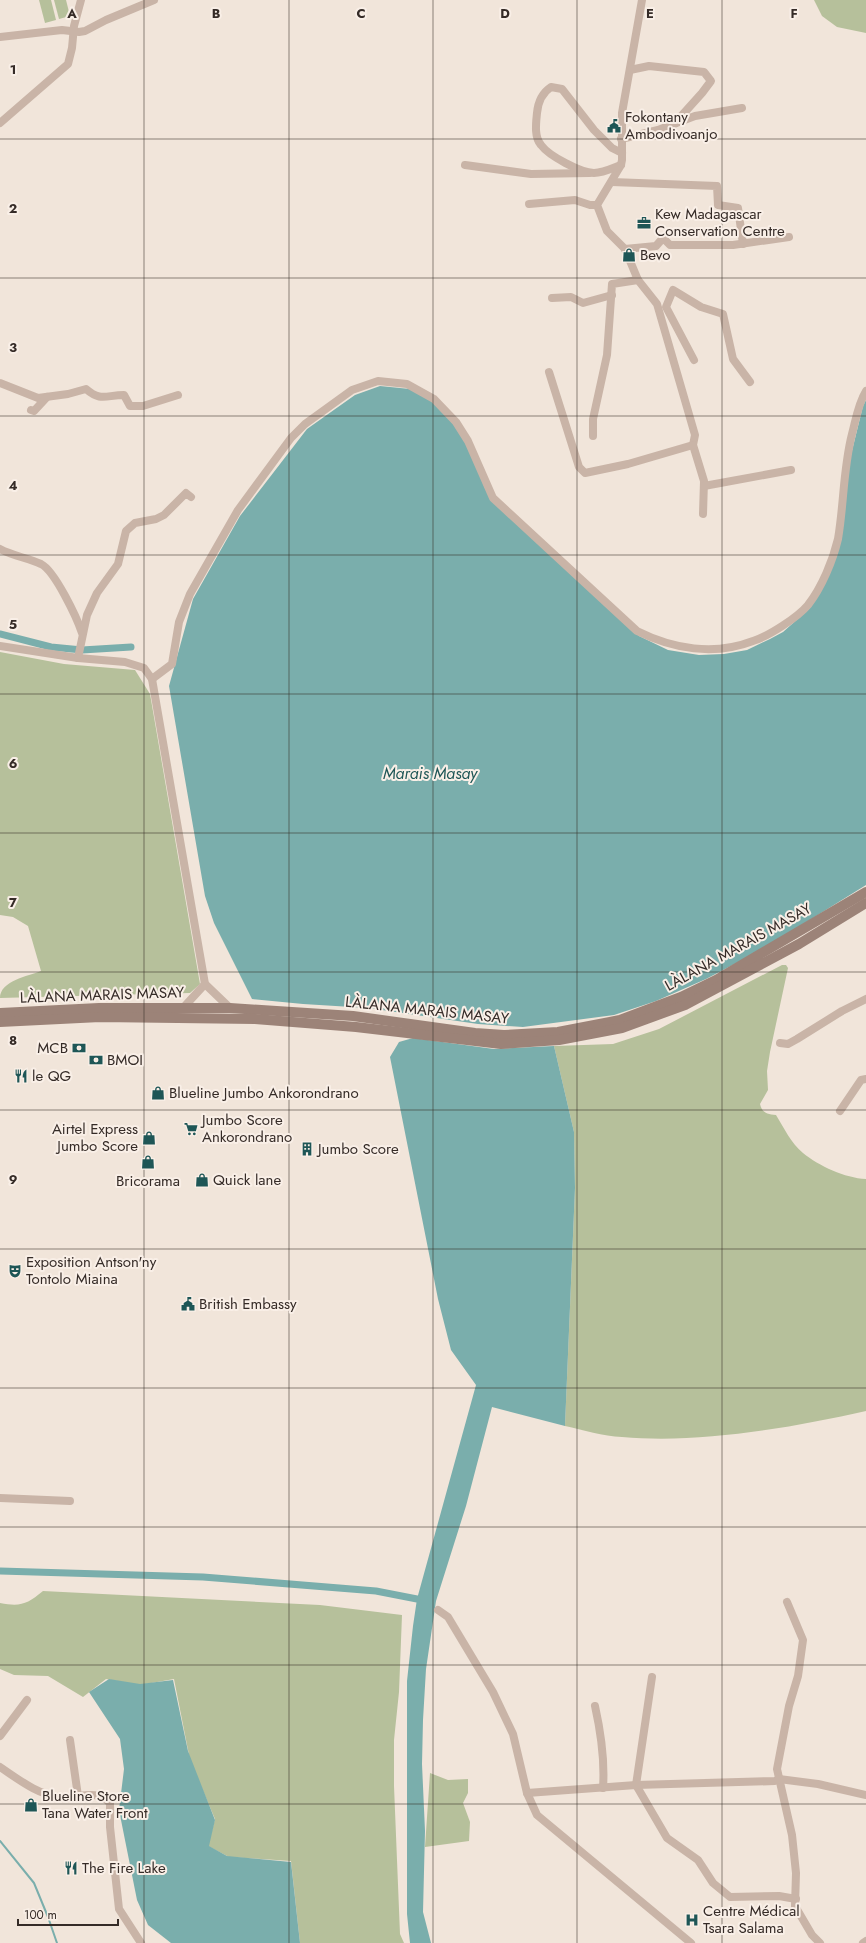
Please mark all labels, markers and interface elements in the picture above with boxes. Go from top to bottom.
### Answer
text: A [66,4,77,23]
text: B [212,4,221,23]
text: C [356,4,366,23]
text: D [500,4,510,23]
text: E [646,4,654,23]
text: F [790,4,798,23]
text: 1 [10,60,16,79]
place label: Fokontany Ambodivoanjo [625,106,717,145]
public building icon: Fokontany Ambodivoanjo [606,118,622,134]
text: 2 [9,199,17,218]
place label: Kew Madagascar Conservation Centre [655,203,785,242]
office icon: Kew Madagascar Conservation Centre [636,215,652,231]
place label: Bevo [640,244,670,266]
shop icon: Bevo [621,247,637,263]
text: 3 [9,338,17,357]
text: 4 [8,476,18,495]
text: 5 [9,615,17,634]
text: 6 [9,754,18,773]
water label: Marais Masay [383,762,478,785]
text: 7 [9,893,17,912]
street label: LÀLANA MARAIS MASAY [661,897,816,997]
street label: LÀLANA MARAIS MASAY [19,981,185,1009]
street label: LÀLANA MARAIS MASAY [344,990,511,1030]
text: 8 [9,1031,17,1050]
place label: MCB [37,1037,68,1059]
bank icon: MCB [71,1040,87,1056]
place label: BMOI [107,1049,143,1071]
bank icon: BMOI [88,1052,104,1068]
place label: le QG [32,1065,71,1087]
restaurant icon: le QG [13,1068,29,1084]
place label: Blueline Jumbo Ankorondrano [169,1082,359,1104]
shop icon: Blueline Jumbo Ankorondrano [150,1085,166,1101]
place label: Jumbo Score Ankorondrano [200,1109,292,1148]
place label: Airtel Express Jumbo Score [52,1118,138,1157]
supermarket icon: Jumbo Score Ankorondrano [183,1121,199,1137]
shop icon: Airtel Express Jumbo Score [141,1130,157,1146]
place label: Jumbo Score [316,1138,399,1160]
building icon: Jumbo Score [299,1141,315,1157]
shop icon: Bricorama [140,1154,156,1170]
place label: Quick lane [213,1169,281,1191]
text: 9 [9,1170,18,1189]
place label: Bricorama [116,1170,180,1192]
shop icon: Quick lane [194,1172,210,1188]
place label: Exposition Antson'ny Tontolo Miaina [26,1251,157,1290]
theatre icon: Exposition Antson'ny Tontolo Miaina [7,1263,23,1279]
place label: British Embassy [199,1293,297,1315]
public building icon: British Embassy [180,1296,196,1312]
place label: Blueline Store Tana Water Front [42,1785,148,1824]
shop icon: Blueline Store Tana Water Front [23,1797,39,1813]
place label: The Fire Lake [82,1857,166,1879]
restaurant icon: The Fire Lake [63,1860,79,1876]
place label: Centre Médical Tsara Salama [703,1900,800,1939]
scale bar [18,1901,118,1927]
text: 100 m [24,1906,57,1924]
hospital icon: Centre Médical Tsara Salama [684,1912,700,1928]

